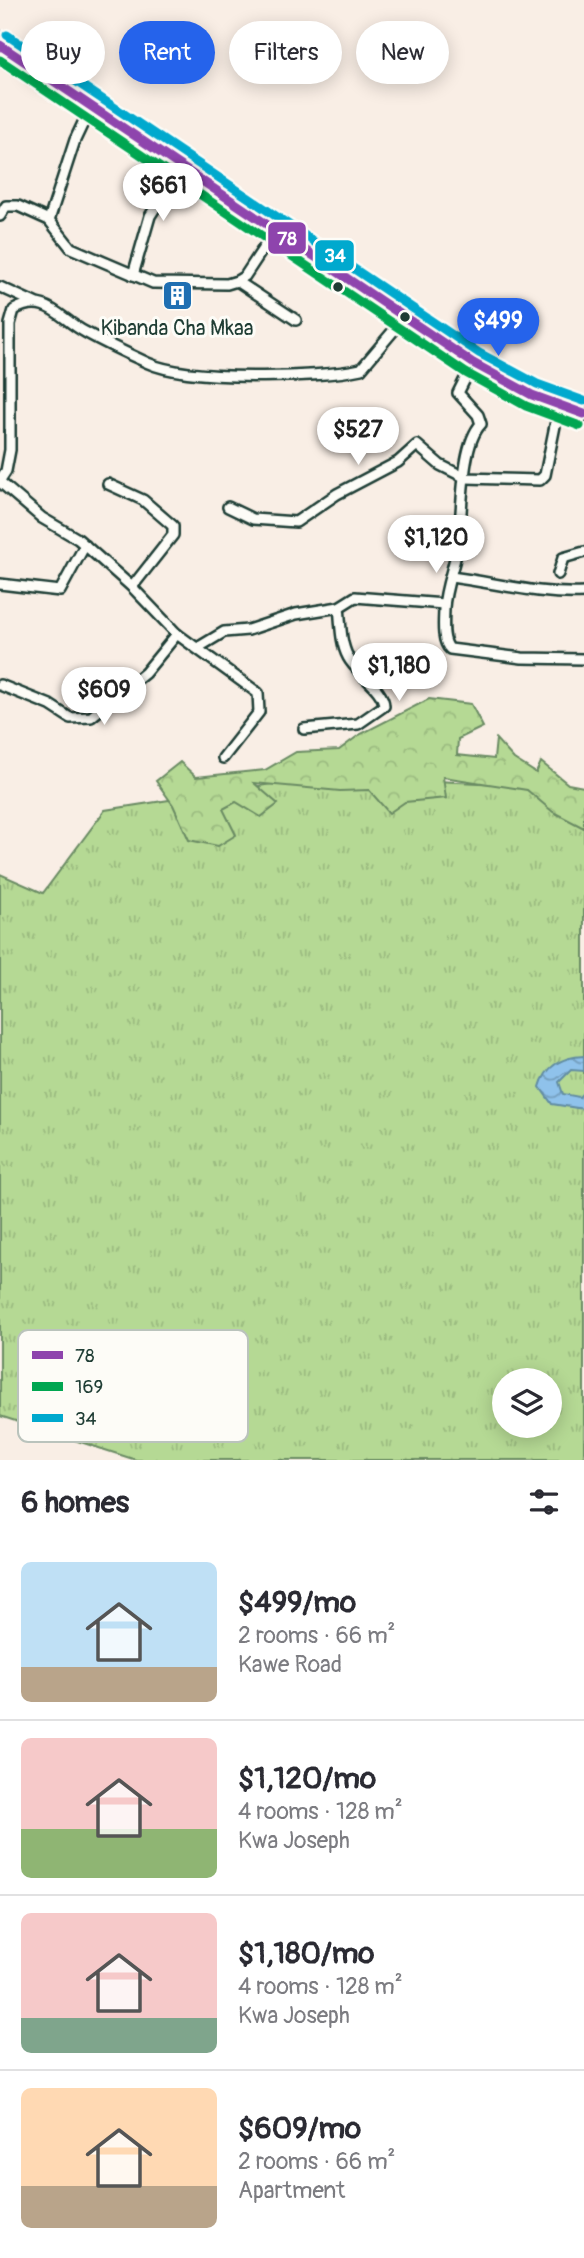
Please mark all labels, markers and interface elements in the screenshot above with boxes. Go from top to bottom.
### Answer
chip: Buy [21,21,105,84]
chip: Rent [119,21,215,84]
chip: Filters [229,21,342,84]
chip: New [356,21,449,84]
pin: $661 [122,164,204,223]
text: $661 [139,171,187,200]
line badge: 78 [267,221,307,255]
text: 78 [277,227,297,251]
line badge: 34 [314,239,355,272]
text: 34 [324,244,346,268]
building icon: Kibanda Cha Mkaa [160,279,194,313]
unlabelled marker [331,280,345,294]
pin: $499 [457,298,539,358]
text: $499 [473,306,523,335]
unlabelled marker [398,310,412,324]
place label: Kibanda Cha Mkaa [101,315,253,342]
pin: $527 [317,407,399,467]
text: $527 [333,415,383,444]
pin: $1,120 [379,516,493,575]
text: $1,120 [404,523,468,552]
pin: $1,180 [342,644,456,703]
text: $1,180 [367,651,431,680]
pin: $609 [63,668,145,727]
text: $609 [77,675,131,704]
legend [18,1330,248,1442]
text: 78 [75,1344,95,1368]
map controls [492,1368,562,1438]
button: layers [492,1368,562,1438]
text: 169 [75,1375,103,1399]
text: 34 [75,1407,97,1431]
icon: filters [525,1483,563,1521]
text: 6 homes [21,1484,129,1521]
text: $499/mo [238,1584,356,1621]
icon: home [77,1590,161,1674]
text: 2 rooms · 66 m² [238,1621,395,1650]
text: Kawe Road [238,1650,342,1679]
text: $1,120/mo [238,1760,376,1797]
icon: home [77,1766,161,1850]
text: 4 rooms · 128 m² [238,1797,403,1826]
text: Kwa Joseph [238,1826,350,1855]
text: $1,180/mo [238,1935,374,1972]
icon: home [77,1941,161,2025]
text: 4 rooms · 128 m² [238,1972,403,2001]
text: Kwa Joseph [238,2001,350,2030]
text: $609/mo [238,2110,361,2147]
icon: home [77,2116,161,2200]
text: 2 rooms · 66 m² [238,2147,395,2176]
text: Apartment [238,2176,345,2205]

